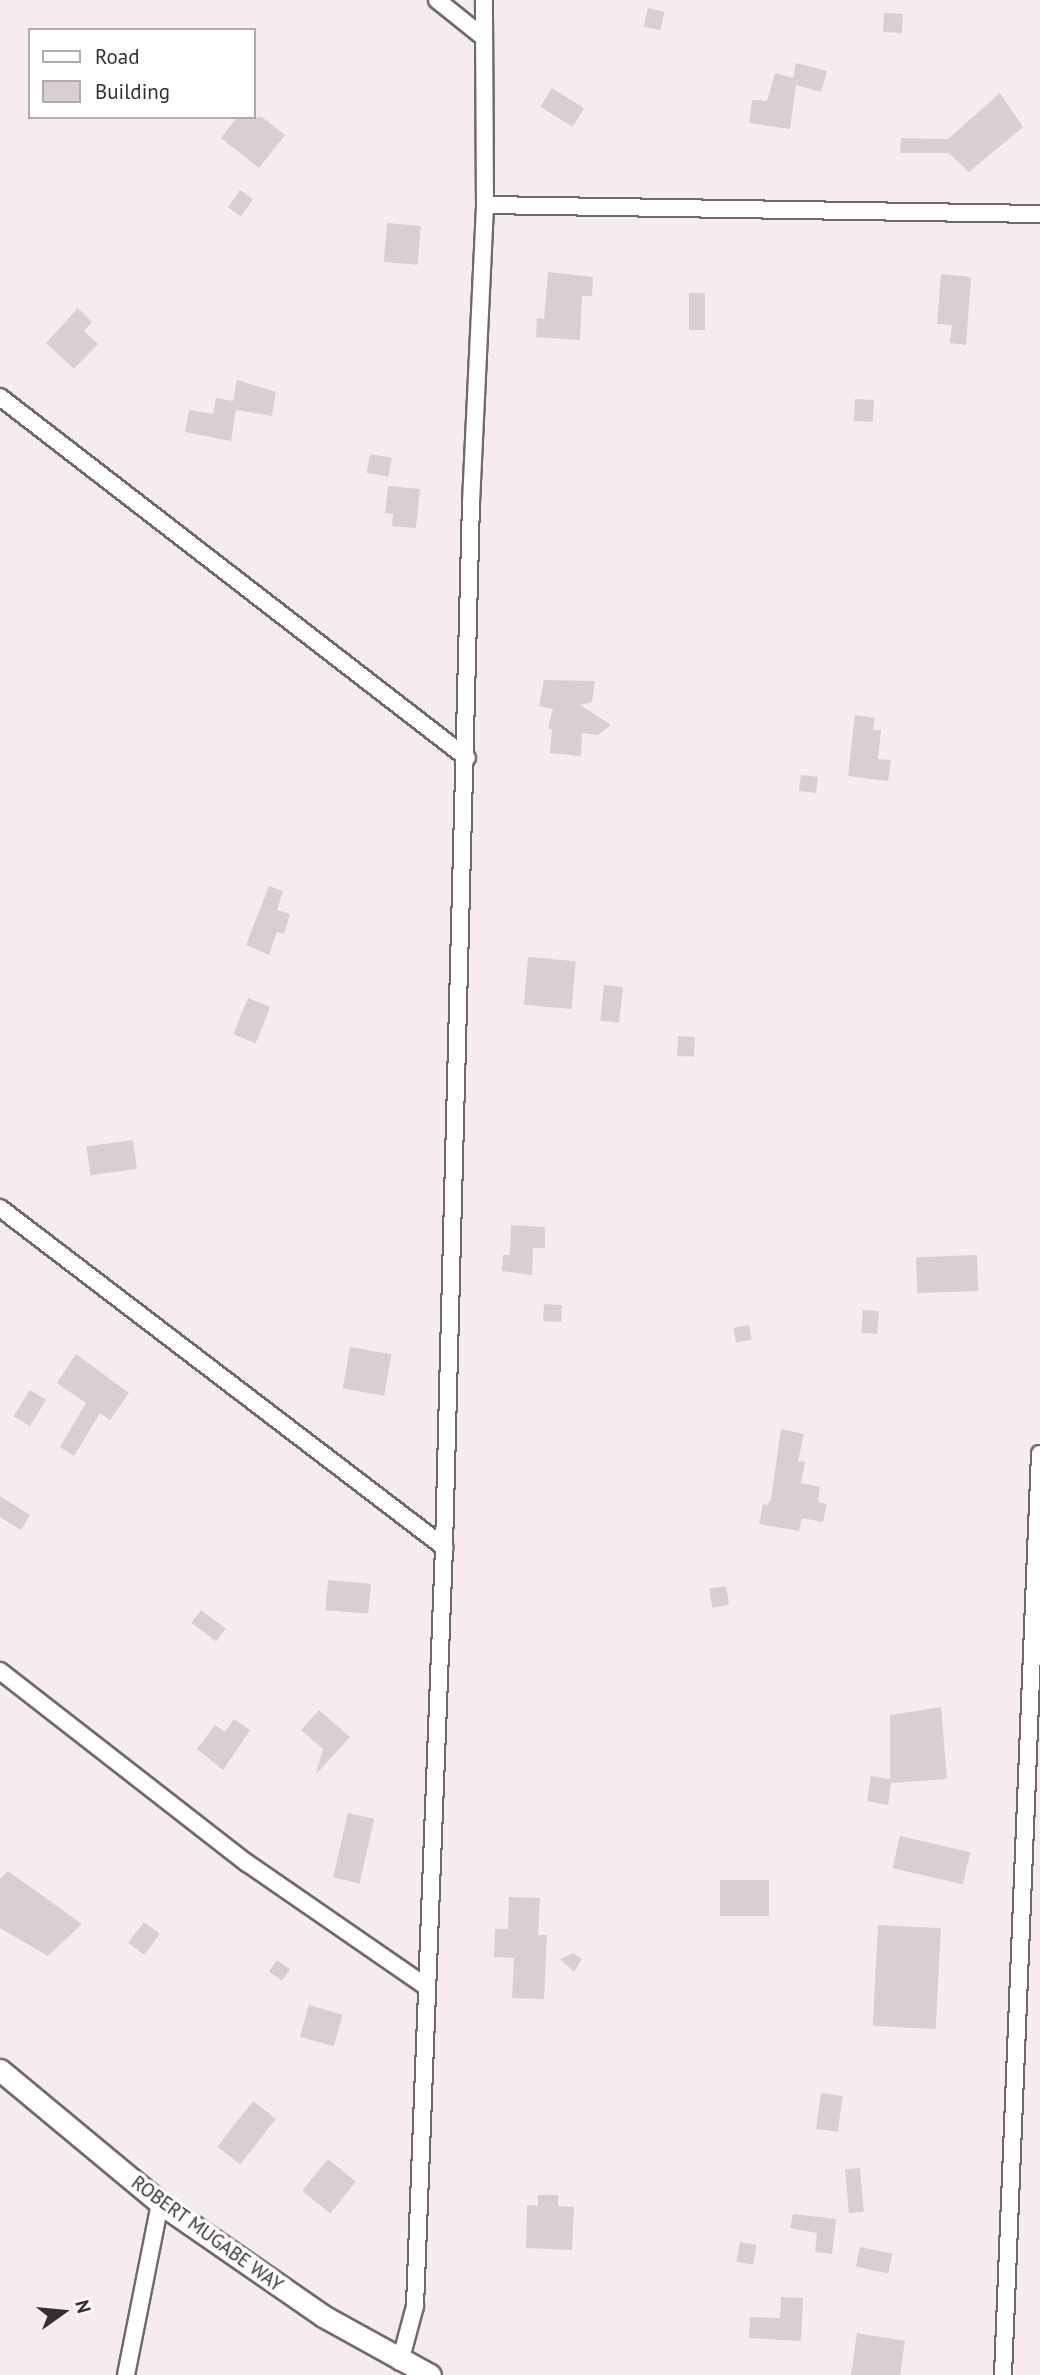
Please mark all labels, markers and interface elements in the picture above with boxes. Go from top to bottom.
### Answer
legend [28,28,256,119]
text: Road [95,43,139,70]
text: Building [95,78,170,105]
street label: ROBERT MUGABE WAY [126,2171,288,2297]
north arrow [28,2277,98,2347]
text: N [70,2297,96,2316]

